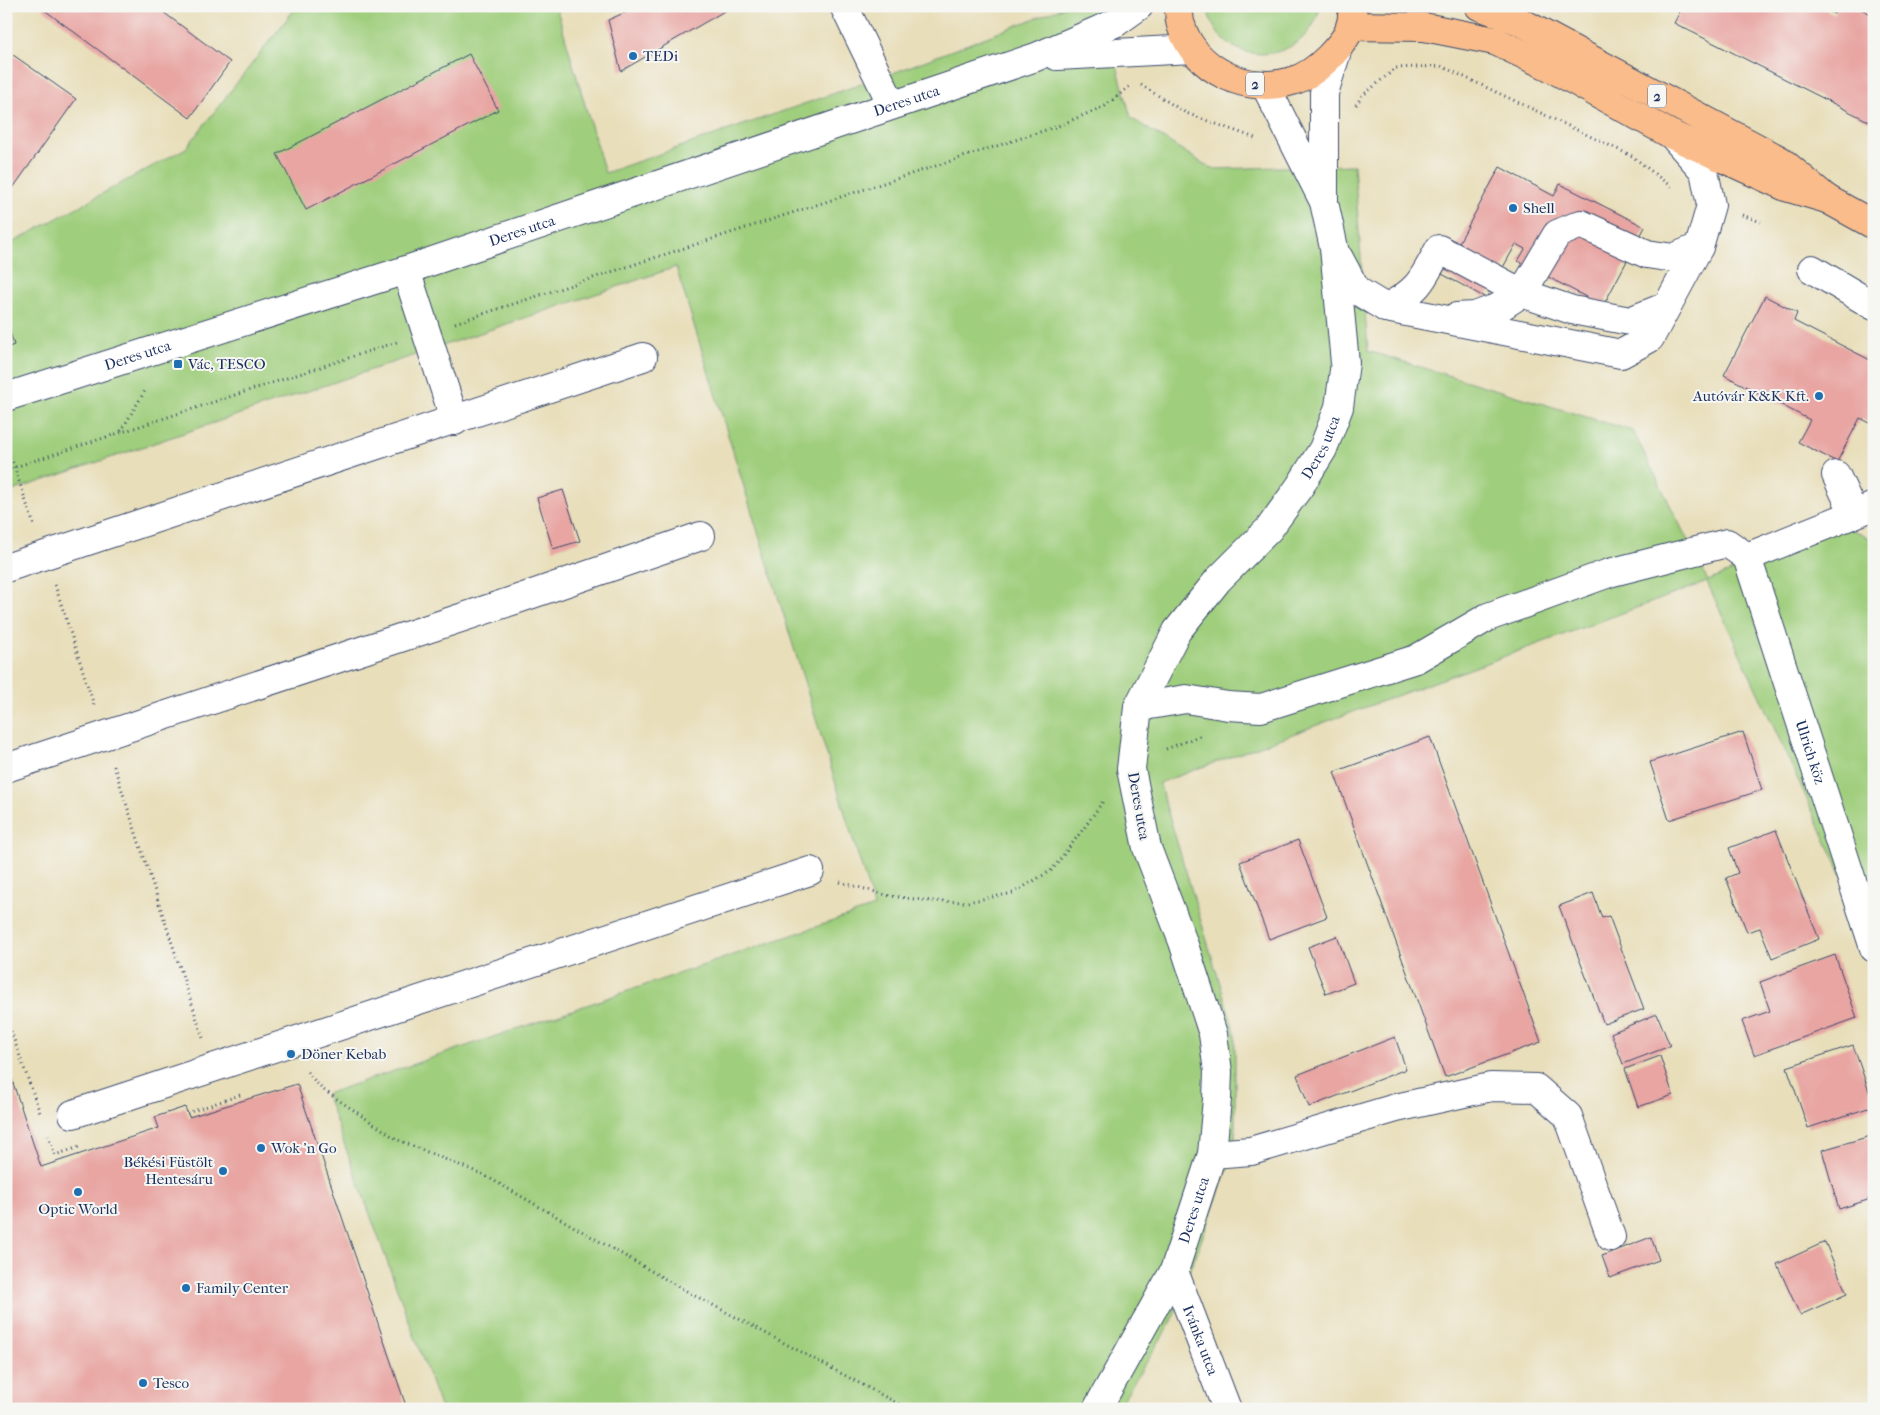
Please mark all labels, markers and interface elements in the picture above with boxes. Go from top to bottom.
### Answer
place label: TEDi [643,47,679,65]
marker: TEDi [627,50,639,62]
road number: 2 [1246,72,1264,96]
street label: Deres utca [871,81,943,120]
road number: 2 [1648,84,1666,108]
place label: Shell [1523,199,1555,217]
marker: Shell [1507,202,1519,214]
street label: Deres utca [486,211,558,250]
street label: Deres utca [102,336,174,374]
place label: Vác, TESCO [187,355,266,373]
marker: Vác, TESCO [172,358,184,370]
place label: Autóvár K&K Kft. [1692,387,1809,405]
marker: Autóvár K&K Kft. [1813,390,1825,402]
street label: Deres utca [1297,412,1344,483]
street label: Ulrich köz [1791,718,1829,787]
street label: Deres utca [1124,771,1154,842]
place label: Döner Kebab [301,1045,386,1063]
marker: Döner Kebab [285,1048,297,1060]
place label: Wok 'n Go [270,1139,337,1157]
marker: Wok 'n Go [255,1142,267,1154]
place label: Békési Füstölt Hentesáru [123,1153,214,1188]
marker: Békési Füstölt Hentesáru [217,1165,229,1177]
street label: Deres utca [1175,1174,1213,1246]
marker: Optic World [72,1186,84,1198]
place label: Optic World [38,1200,119,1218]
place label: Family Center [196,1279,289,1297]
marker: Family Center [180,1282,192,1294]
street label: Ivánka utca [1179,1302,1223,1379]
place label: Tesco [153,1374,189,1392]
marker: Tesco [137,1377,149,1389]

